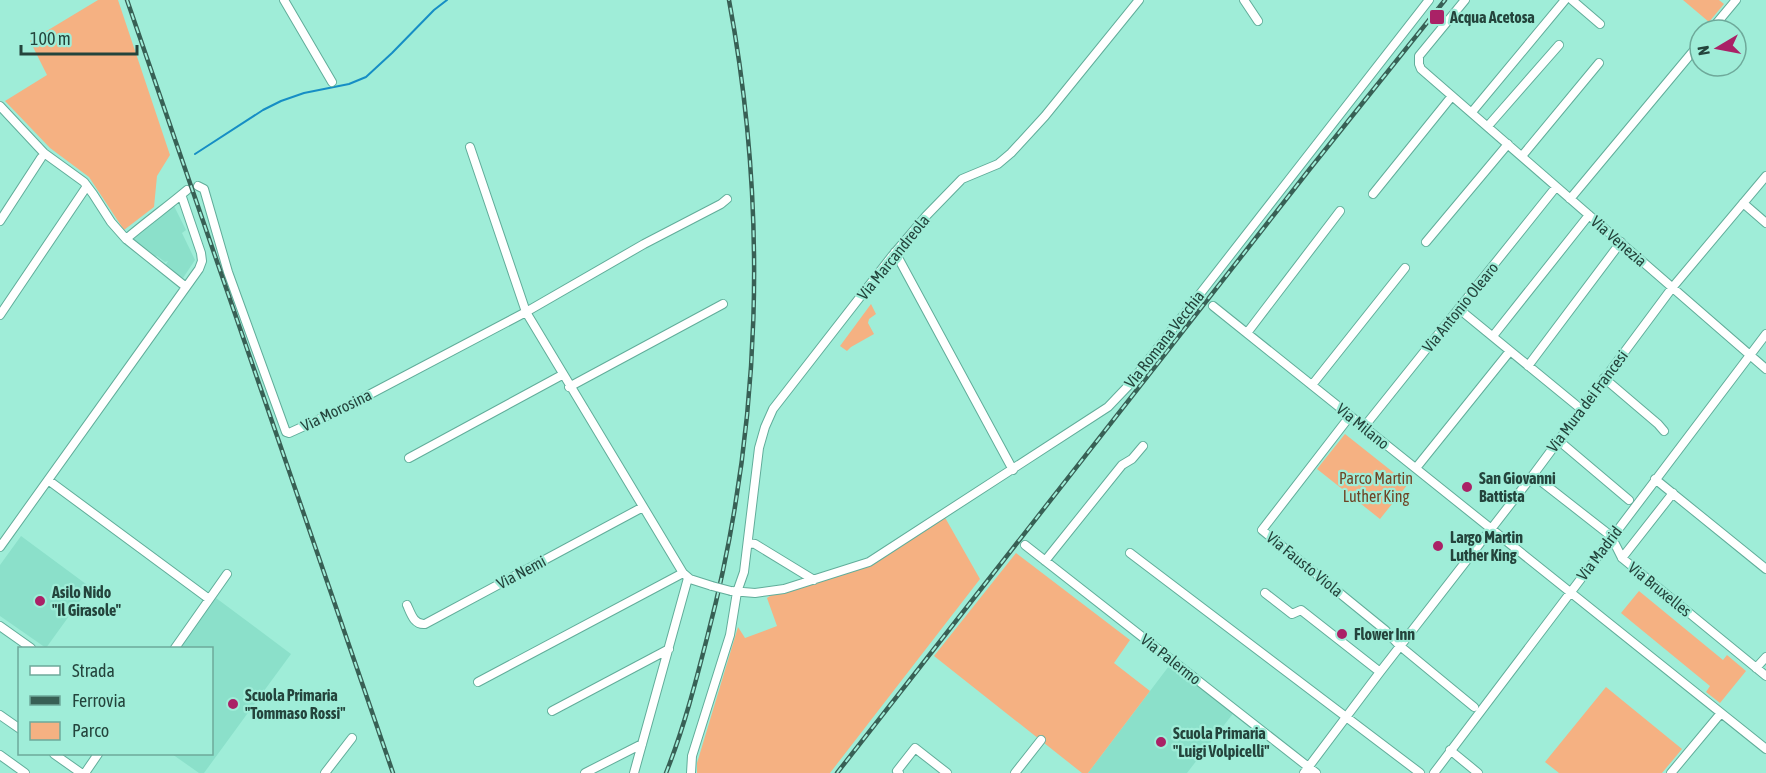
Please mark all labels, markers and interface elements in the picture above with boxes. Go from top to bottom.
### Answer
marker: Acqua Acetosa [1428,8,1446,26]
place label: Acqua Acetosa [1449,8,1535,26]
scale bar [21,18,136,56]
north arrow [1688,18,1748,78]
text: 100 m [30,28,71,49]
text: N [1694,44,1713,57]
street label: Via Marcandreola [853,211,933,303]
street label: Via Venezia [1588,212,1650,270]
street label: Via Antonio Olearo [1418,258,1502,356]
street label: Via Romana Vecchia [1120,287,1208,391]
street label: Via Mura dei Francesi [1543,347,1631,455]
street label: Via Morosina [298,385,374,435]
street label: Via Milano [1333,399,1393,453]
park label: Parco Martin Luther King [1339,469,1413,506]
place label: San Giovanni Battista [1479,469,1556,505]
marker: San Giovanni Battista [1460,480,1474,494]
street label: Via Madrid [1573,522,1625,584]
street label: Via Fausto Viola [1263,528,1347,600]
place label: Largo Martin Luther King [1450,528,1523,564]
marker: Largo Martin Luther King [1431,539,1445,553]
street label: Via Nemi [493,552,549,592]
street label: Via Bruxelles [1625,558,1695,620]
place label: Asilo Nido "Il Girasole" [51,583,122,619]
marker: Asilo Nido "Il Girasole" [33,594,47,608]
place label: Flower Inn [1354,625,1415,643]
marker: Flower Inn [1335,627,1349,641]
street label: Via Palermo [1137,630,1205,688]
legend [18,647,213,755]
text: Strada [72,660,115,681]
place label: Scuola Primaria "Tommaso Rossi" [245,686,346,722]
text: Ferrovia [72,690,126,711]
marker: Scuola Primaria "Tommaso Rossi" [226,697,240,711]
text: Parco [72,720,109,741]
place label: Scuola Primaria "Luigi Volpicelli" [1173,724,1270,760]
marker: Scuola Primaria "Luigi Volpicelli" [1154,735,1168,749]

